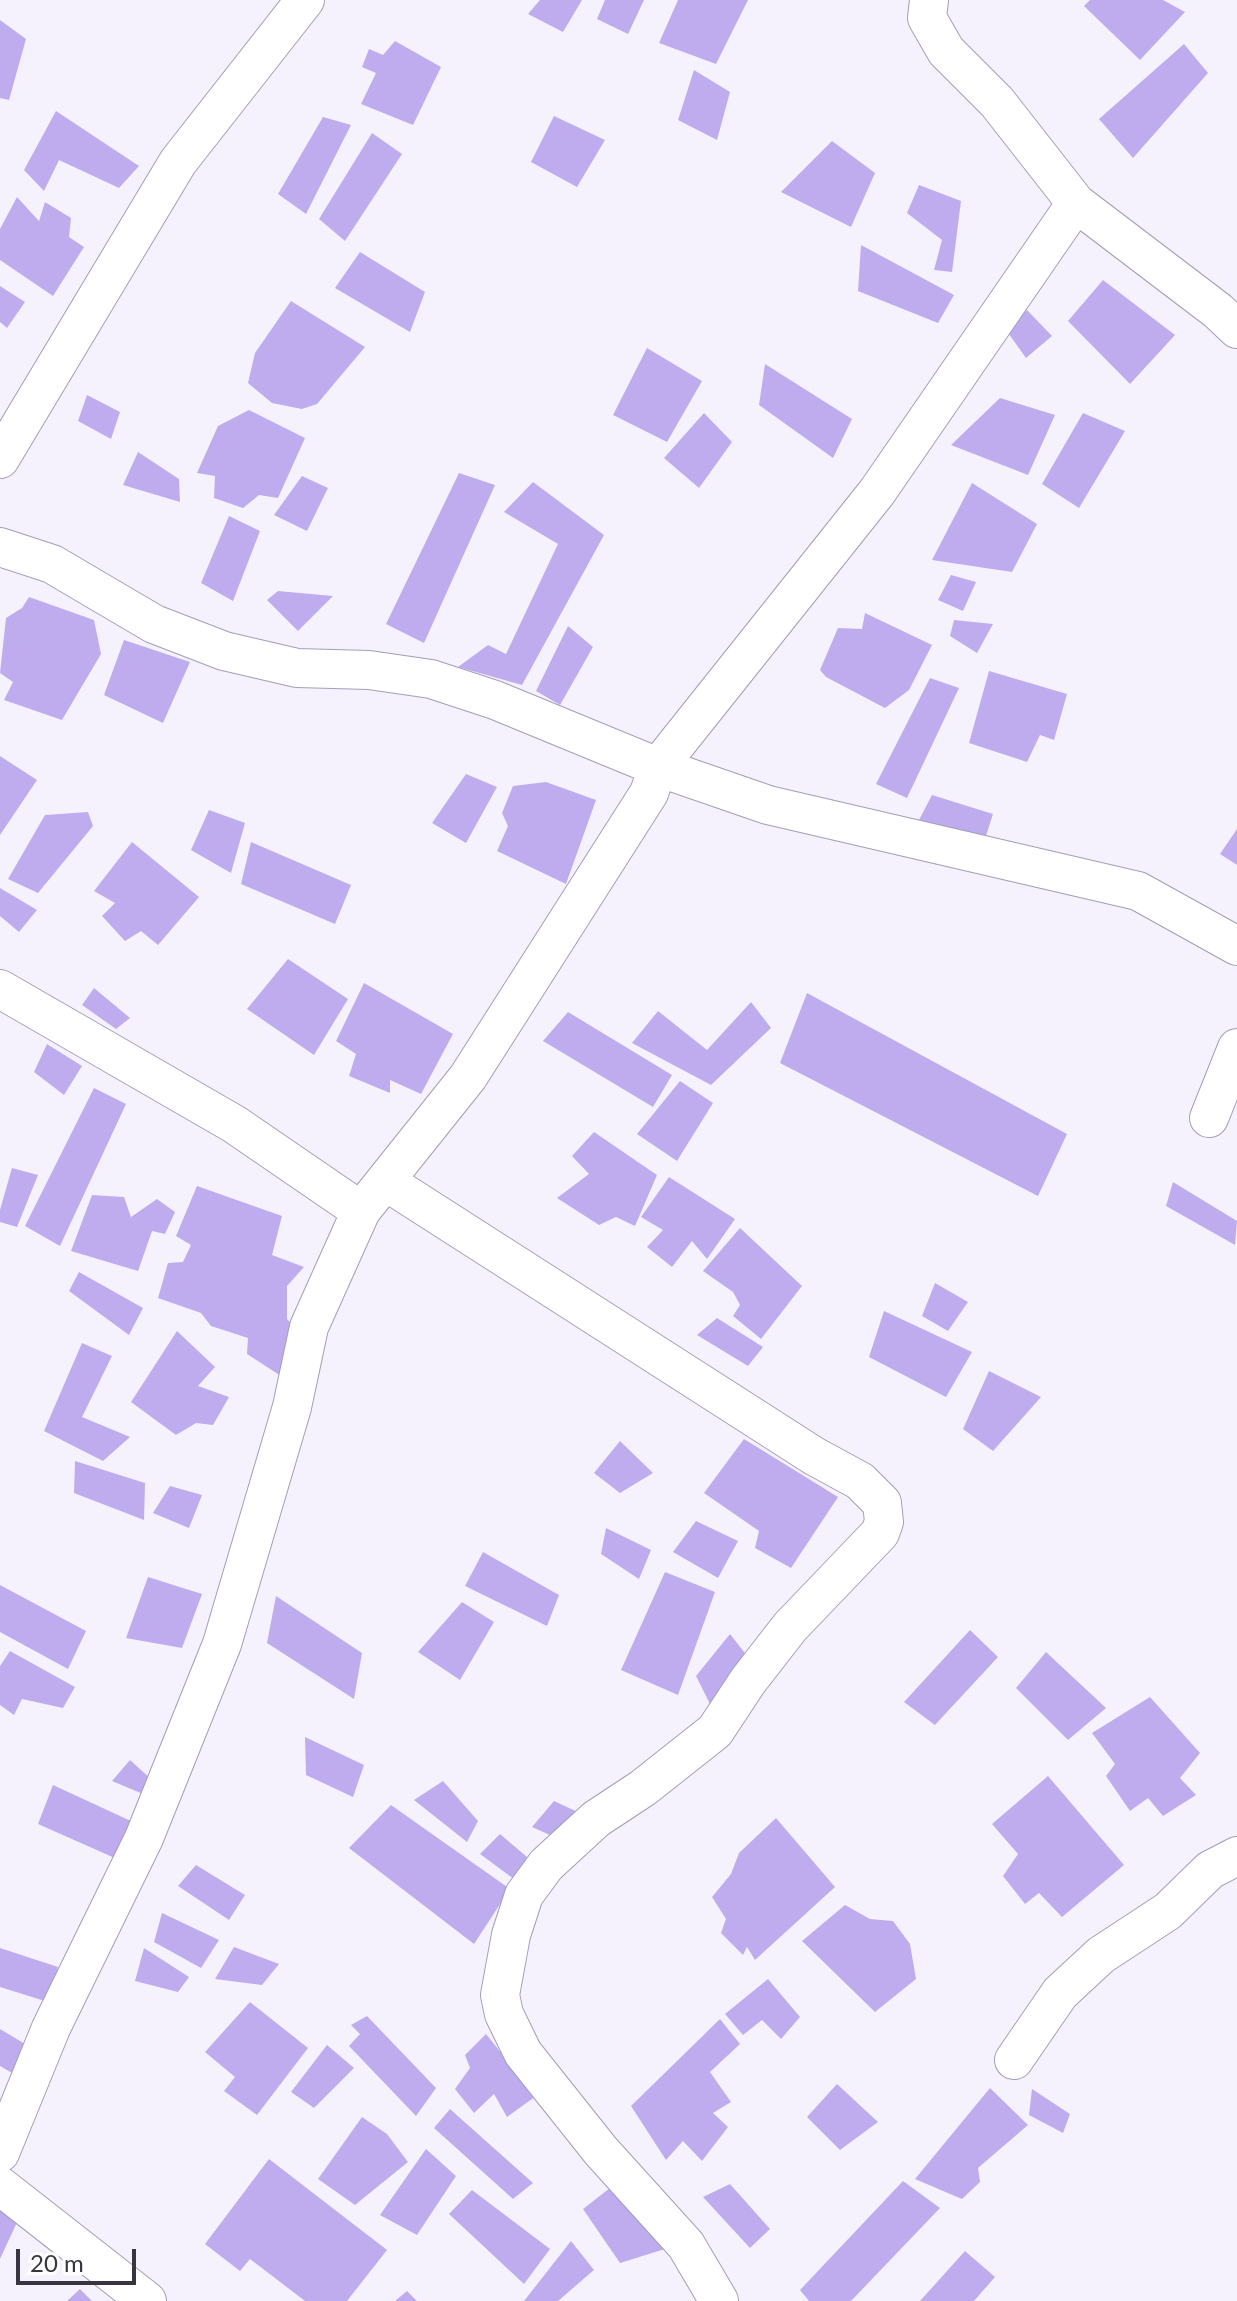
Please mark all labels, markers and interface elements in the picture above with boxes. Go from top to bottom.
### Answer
scale bar [20,2233,140,2283]
text: 20 m [30,2248,84,2277]

